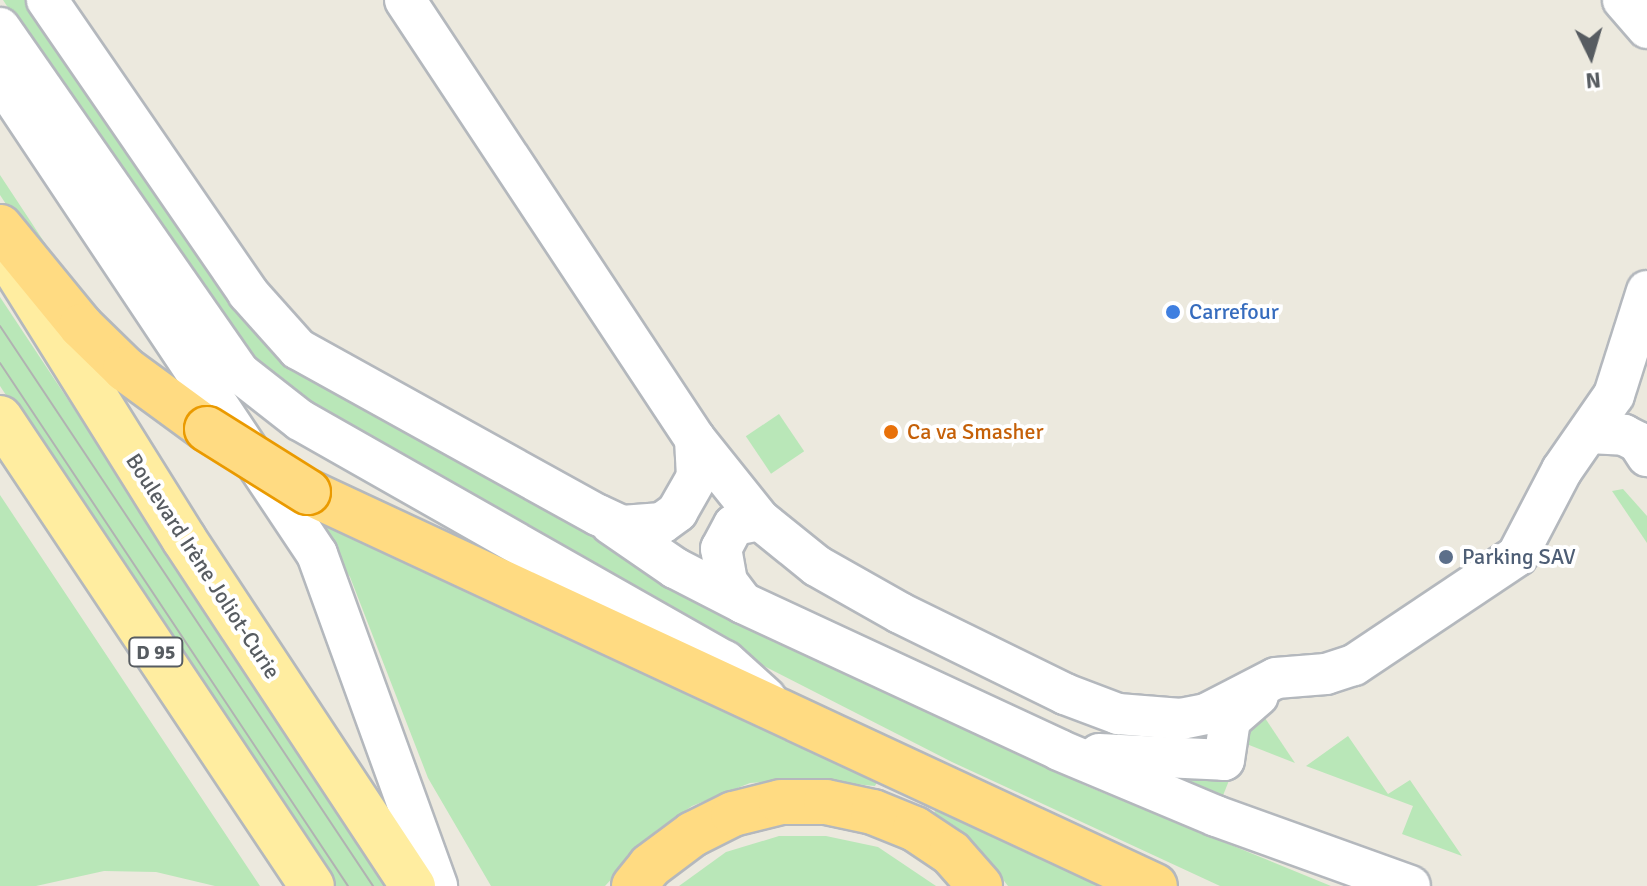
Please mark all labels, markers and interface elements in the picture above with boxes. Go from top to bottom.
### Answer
north arrow [1551,16,1631,96]
text: N [1584,66,1602,95]
place label: Carrefour [1189,299,1279,325]
marker: Carrefour [1164,303,1182,321]
place label: Ca va Smasher [907,419,1044,445]
marker: Ca va Smasher [882,423,900,441]
street label: Boulevard Irène Joliot-Curie [120,448,286,684]
place label: Parking SAV [1462,544,1576,570]
marker: Parking SAV [1437,548,1455,566]
road number: D 95 [128,636,184,668]

